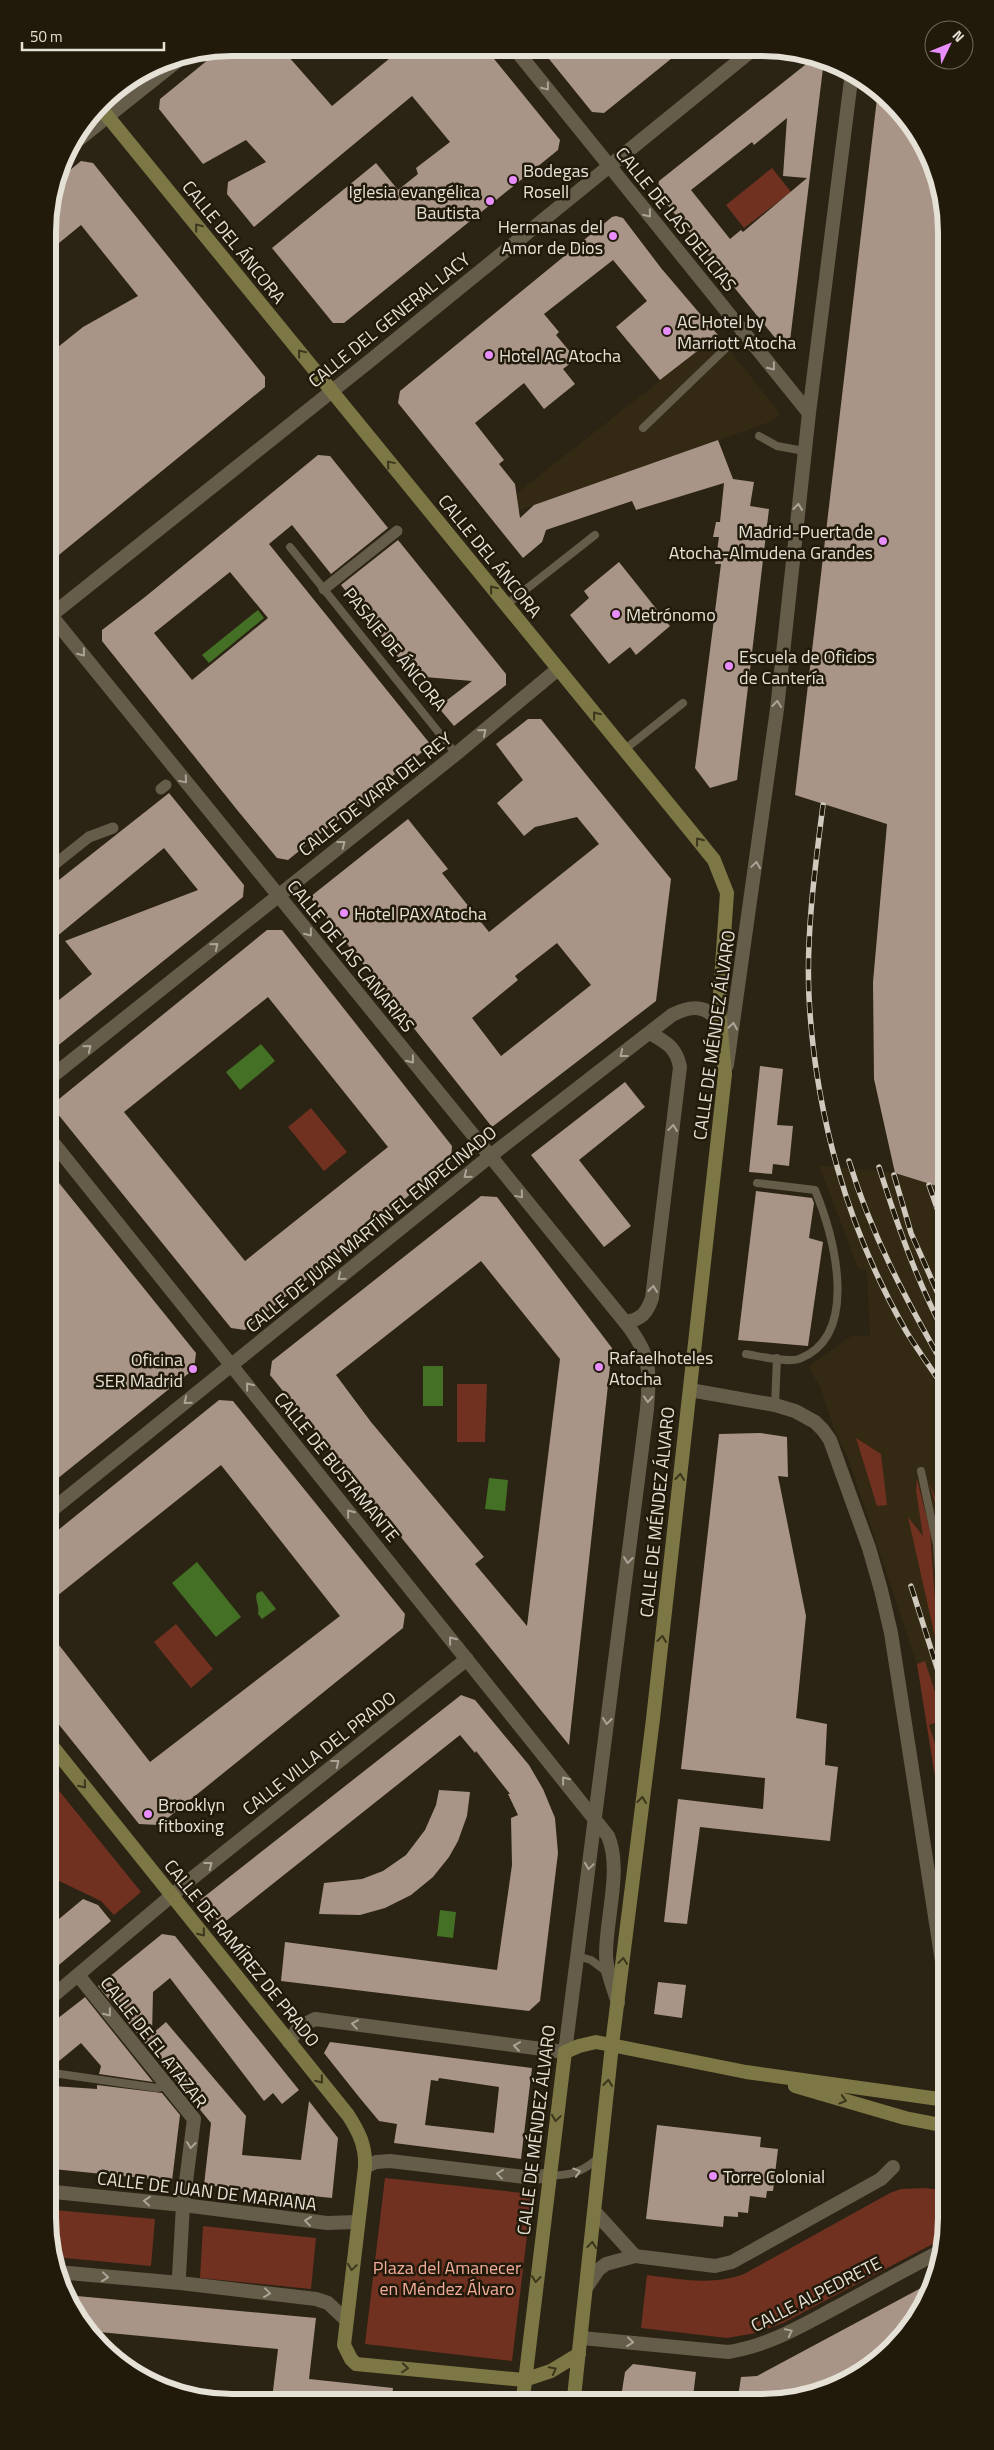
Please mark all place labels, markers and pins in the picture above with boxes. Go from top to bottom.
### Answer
place label: Bodegas Rosell [523,157,589,205]
marker: Bodegas Rosell [507,174,519,186]
place label: Iglesia evangélica Bautista [349,178,480,226]
marker: Iglesia evangélica Bautista [484,195,496,207]
place label: Hermanas del Amor de Dios [498,213,603,261]
marker: Hermanas del Amor de Dios [607,230,619,242]
place label: AC Hotel by Marriott Atocha [677,308,796,356]
marker: AC Hotel by Marriott Atocha [661,325,673,337]
place label: Hotel AC Atocha [499,342,621,369]
marker: Hotel AC Atocha [483,349,495,361]
place label: Madrid-Puerta de Atocha-Almudena Grandes [669,518,873,566]
marker: Madrid-Puerta de Atocha-Almudena Grandes [877,535,889,547]
place label: Metrónomo [626,601,716,628]
marker: Metrónomo [610,608,622,620]
place label: Escuela de Oficios de Cantería [739,643,875,691]
marker: Escuela de Oficios de Cantería [723,660,735,672]
place label: Hotel PAX Atocha [354,900,487,927]
marker: Hotel PAX Atocha [338,907,350,919]
place label: Rafaelhoteles Atocha [609,1344,713,1392]
place label: Oficina SER Madrid [95,1346,183,1394]
marker: Rafaelhoteles Atocha [593,1361,605,1373]
marker: Oficina SER Madrid [187,1363,199,1375]
place label: Brooklyn fitboxing [158,1791,225,1839]
marker: Brooklyn fitboxing [142,1808,154,1820]
place label: Torre Colonial [723,2163,825,2190]
marker: Torre Colonial [707,2170,719,2182]

